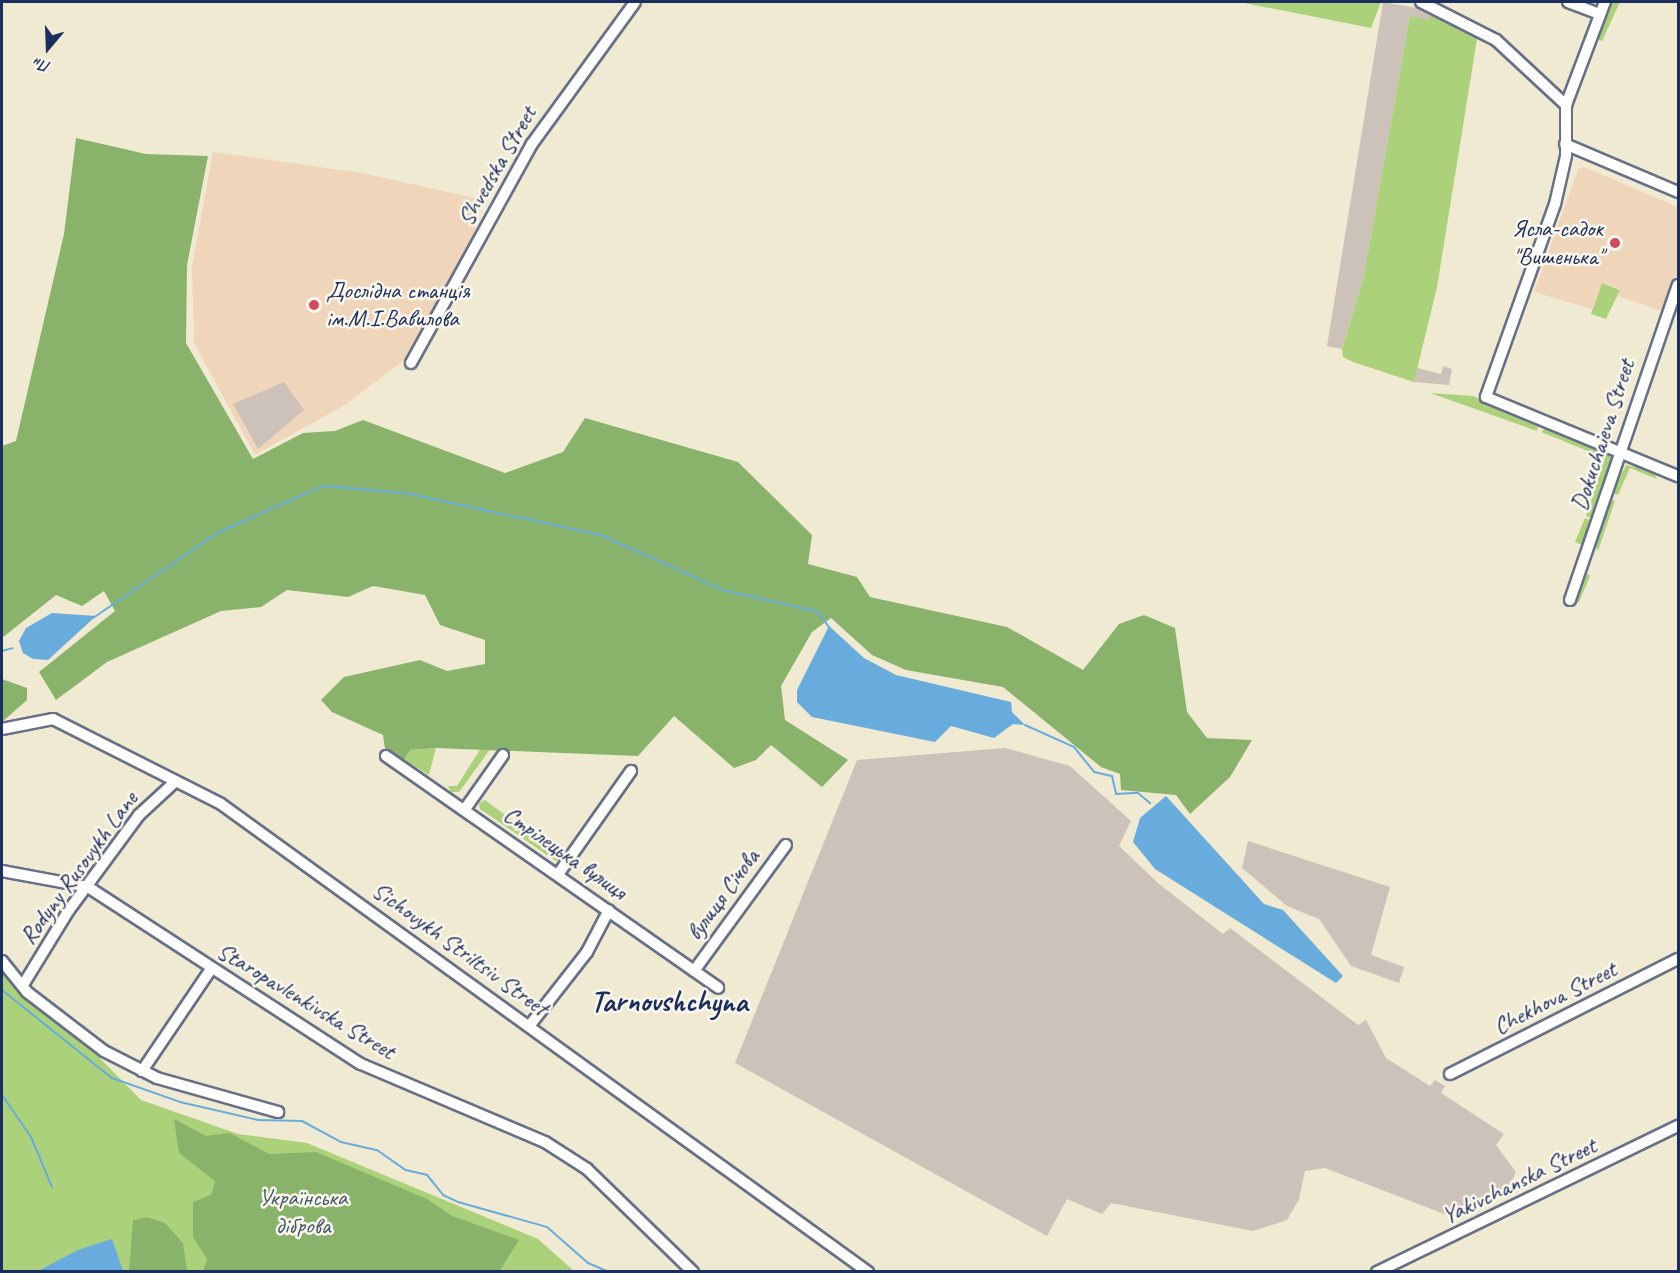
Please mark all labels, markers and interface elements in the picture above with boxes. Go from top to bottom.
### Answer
north arrow [18,18,78,78]
text: Пн [31,53,53,77]
street label: Shvedska Street [451,101,543,231]
place label: Ясла-садок "Вишенька" [1512,215,1603,271]
marker: Ясла-садок "Вишенька" [1608,236,1622,250]
place label: Дослідна станція ім.М.І.Вавилова [326,277,473,333]
marker: Дослідна станція ім.М.І.Вавилова [307,298,321,312]
street label: Dokuchaieva Street [1565,356,1641,514]
street label: Rodyny Rusovykh Lane [14,786,144,950]
street label: Стрілецька вулиця [497,800,633,906]
street label: вулиця Січова [680,844,766,946]
street label: Sichovykh Striltsiv Street [367,876,553,1022]
street label: Staropavlenkivska Street [211,936,401,1066]
street label: Chekhova Street [1489,955,1621,1041]
district label: Tarnovshchyna [590,983,748,1019]
street label: Yakivchanska Street [1437,1131,1601,1231]
park label: Українська діброва [259,1184,347,1240]

